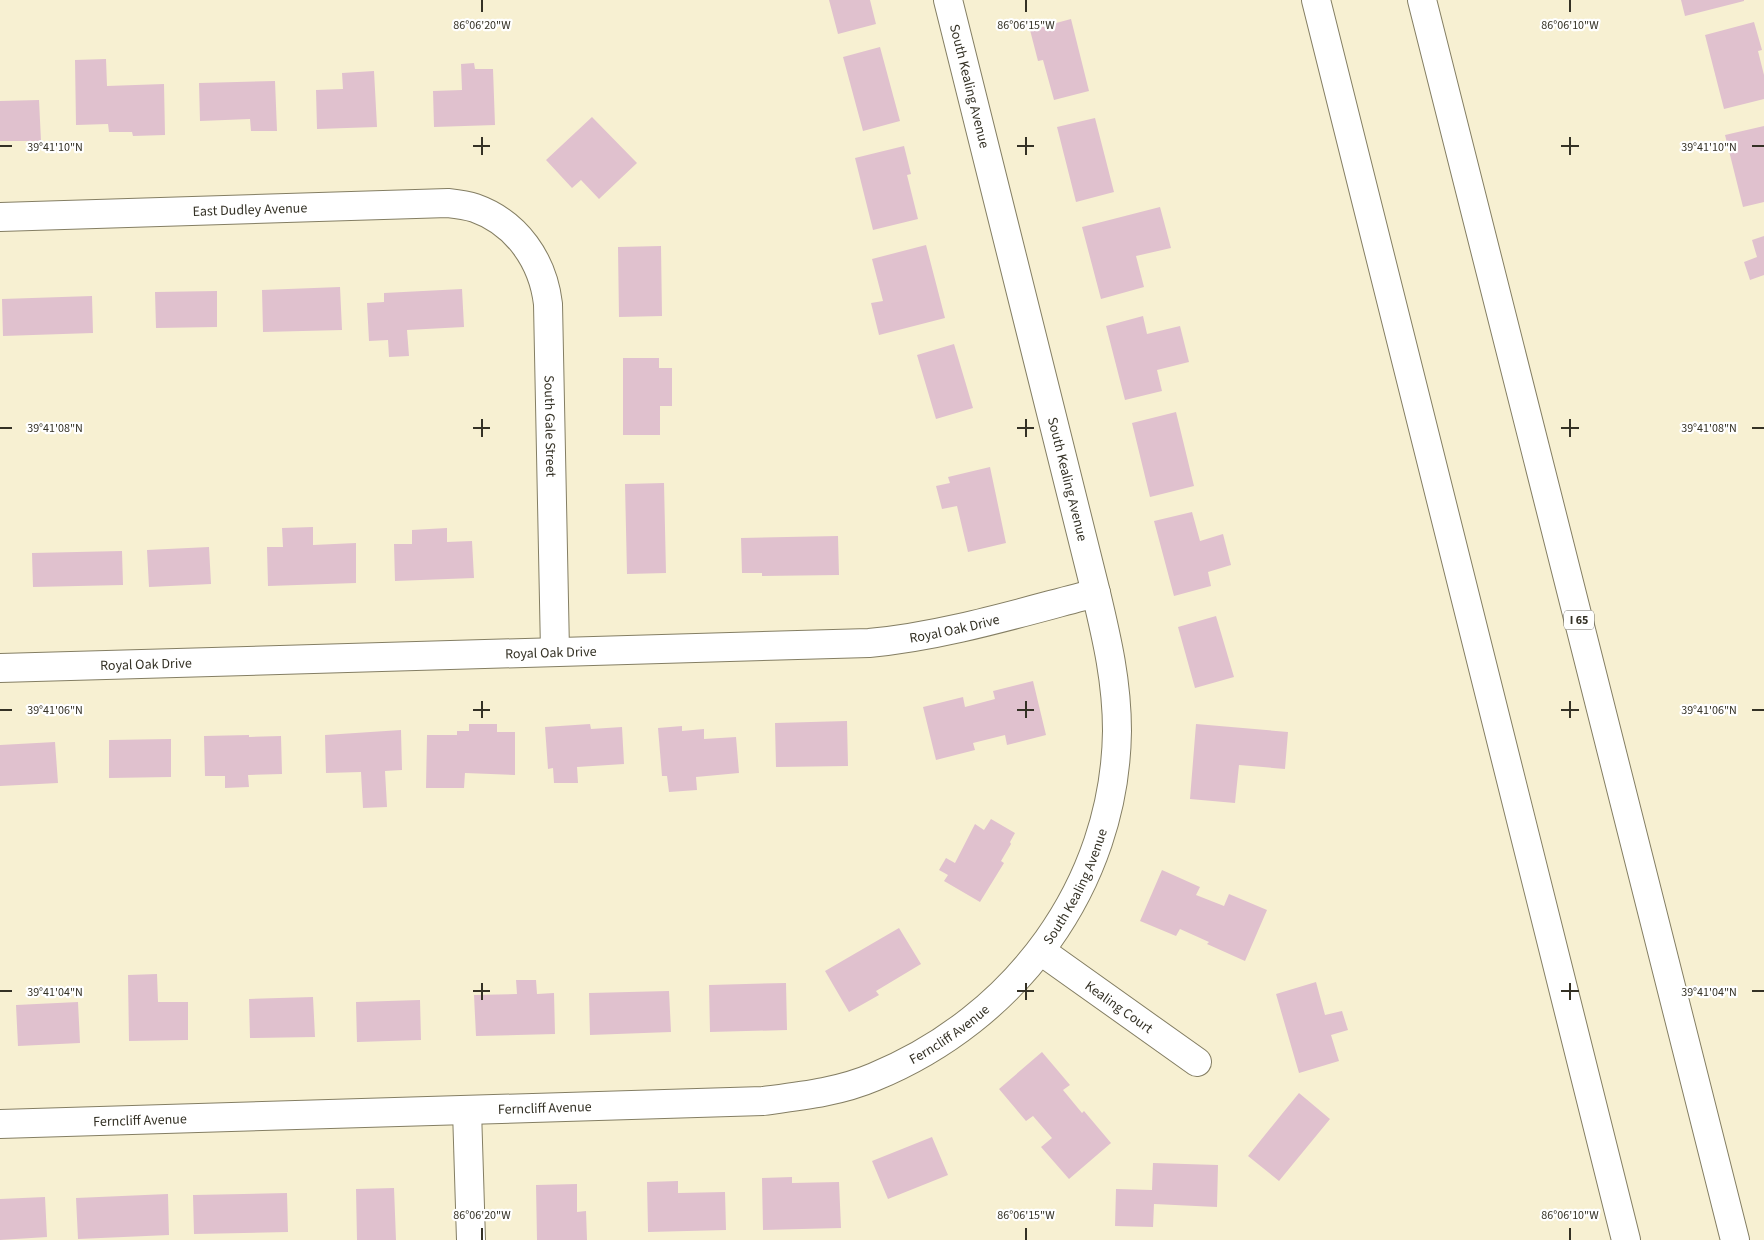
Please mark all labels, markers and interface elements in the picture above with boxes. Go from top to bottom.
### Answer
text: 86°06'20"W [453,17,511,34]
text: 86°06'15"W [997,17,1055,34]
text: 86°06'10"W [1541,17,1599,34]
street label: South Kealing Avenue [944,22,994,150]
text: 39°41'10"N [27,139,83,156]
text: 39°41'10"N [1681,139,1737,156]
street label: East Dudley Avenue [192,198,308,222]
street label: South Gale Street [538,375,560,478]
street label: South Kealing Avenue [1042,415,1092,543]
text: 39°41'08"N [27,420,83,437]
text: 39°41'08"N [1681,420,1737,437]
street label: Royal Oak Drive [908,610,1002,649]
road number: I 65 [1564,610,1594,630]
street label: Royal Oak Drive [505,642,597,664]
street label: Royal Oak Drive [100,653,192,676]
text: 39°41'06"N [27,702,83,719]
text: 39°41'06"N [1681,702,1737,719]
street label: South Kealing Avenue [1039,826,1113,949]
street label: Kealing Court [1081,976,1157,1039]
text: 39°41'04"N [27,984,83,1001]
text: 39°41'04"N [1681,984,1737,1001]
street label: Ferncliff Avenue [906,1000,994,1070]
street label: Ferncliff Avenue [498,1097,592,1120]
street label: Ferncliff Avenue [93,1109,187,1132]
text: 86°06'20"W [453,1207,511,1224]
text: 86°06'15"W [997,1207,1055,1224]
text: 86°06'10"W [1541,1207,1599,1224]

